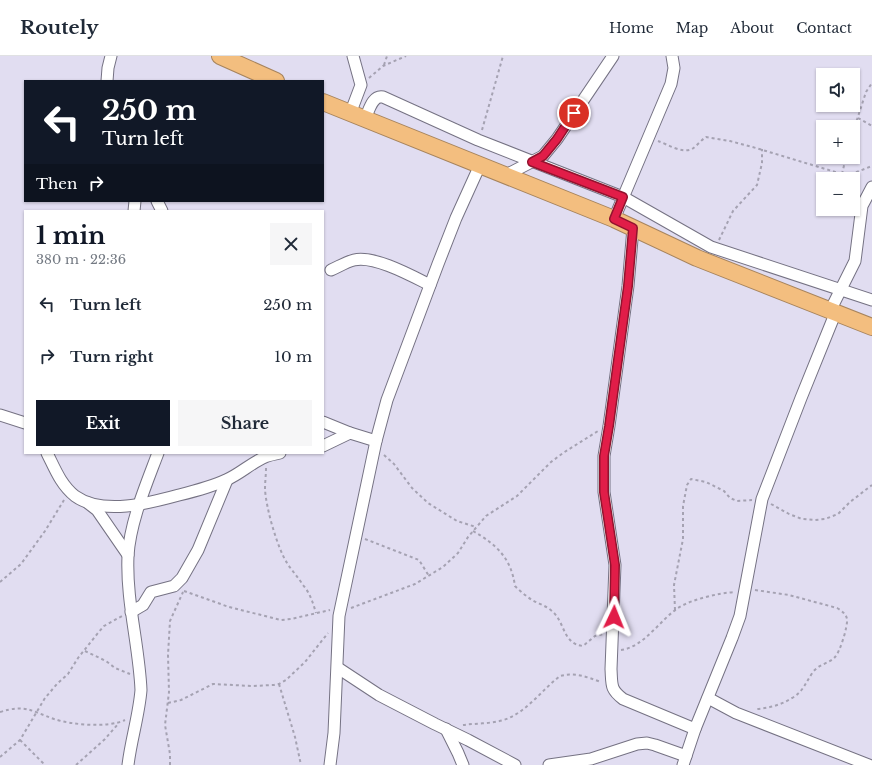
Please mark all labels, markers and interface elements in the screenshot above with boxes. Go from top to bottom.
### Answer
text: Routely [20,16,98,39]
text: Home [609,19,654,37]
text: Map [676,19,708,37]
text: About [730,19,774,37]
text: Contact [796,19,852,37]
map controls [816,68,860,216]
button: sound [816,68,860,112]
text: 250 m [102,93,196,128]
icon: left [36,96,88,148]
pin [557,96,591,130]
icon: arrive [563,102,585,124]
button: + [816,120,860,164]
text: Turn left [102,128,184,150]
icon: right [85,172,107,194]
button: − [816,172,860,216]
text: Then [36,174,77,193]
text: 1 min [36,221,106,250]
button: close [270,223,312,265]
text: 380 m · 22:36 [36,251,126,268]
icon: left [36,293,58,315]
text: Turn left [70,295,141,314]
text: 250 m [263,295,312,314]
icon: right [36,345,58,367]
text: Turn right [70,347,153,366]
text: 10 m [274,347,312,366]
button: Exit [36,400,170,446]
button: Share [178,400,312,446]
position arrow [593,596,635,638]

